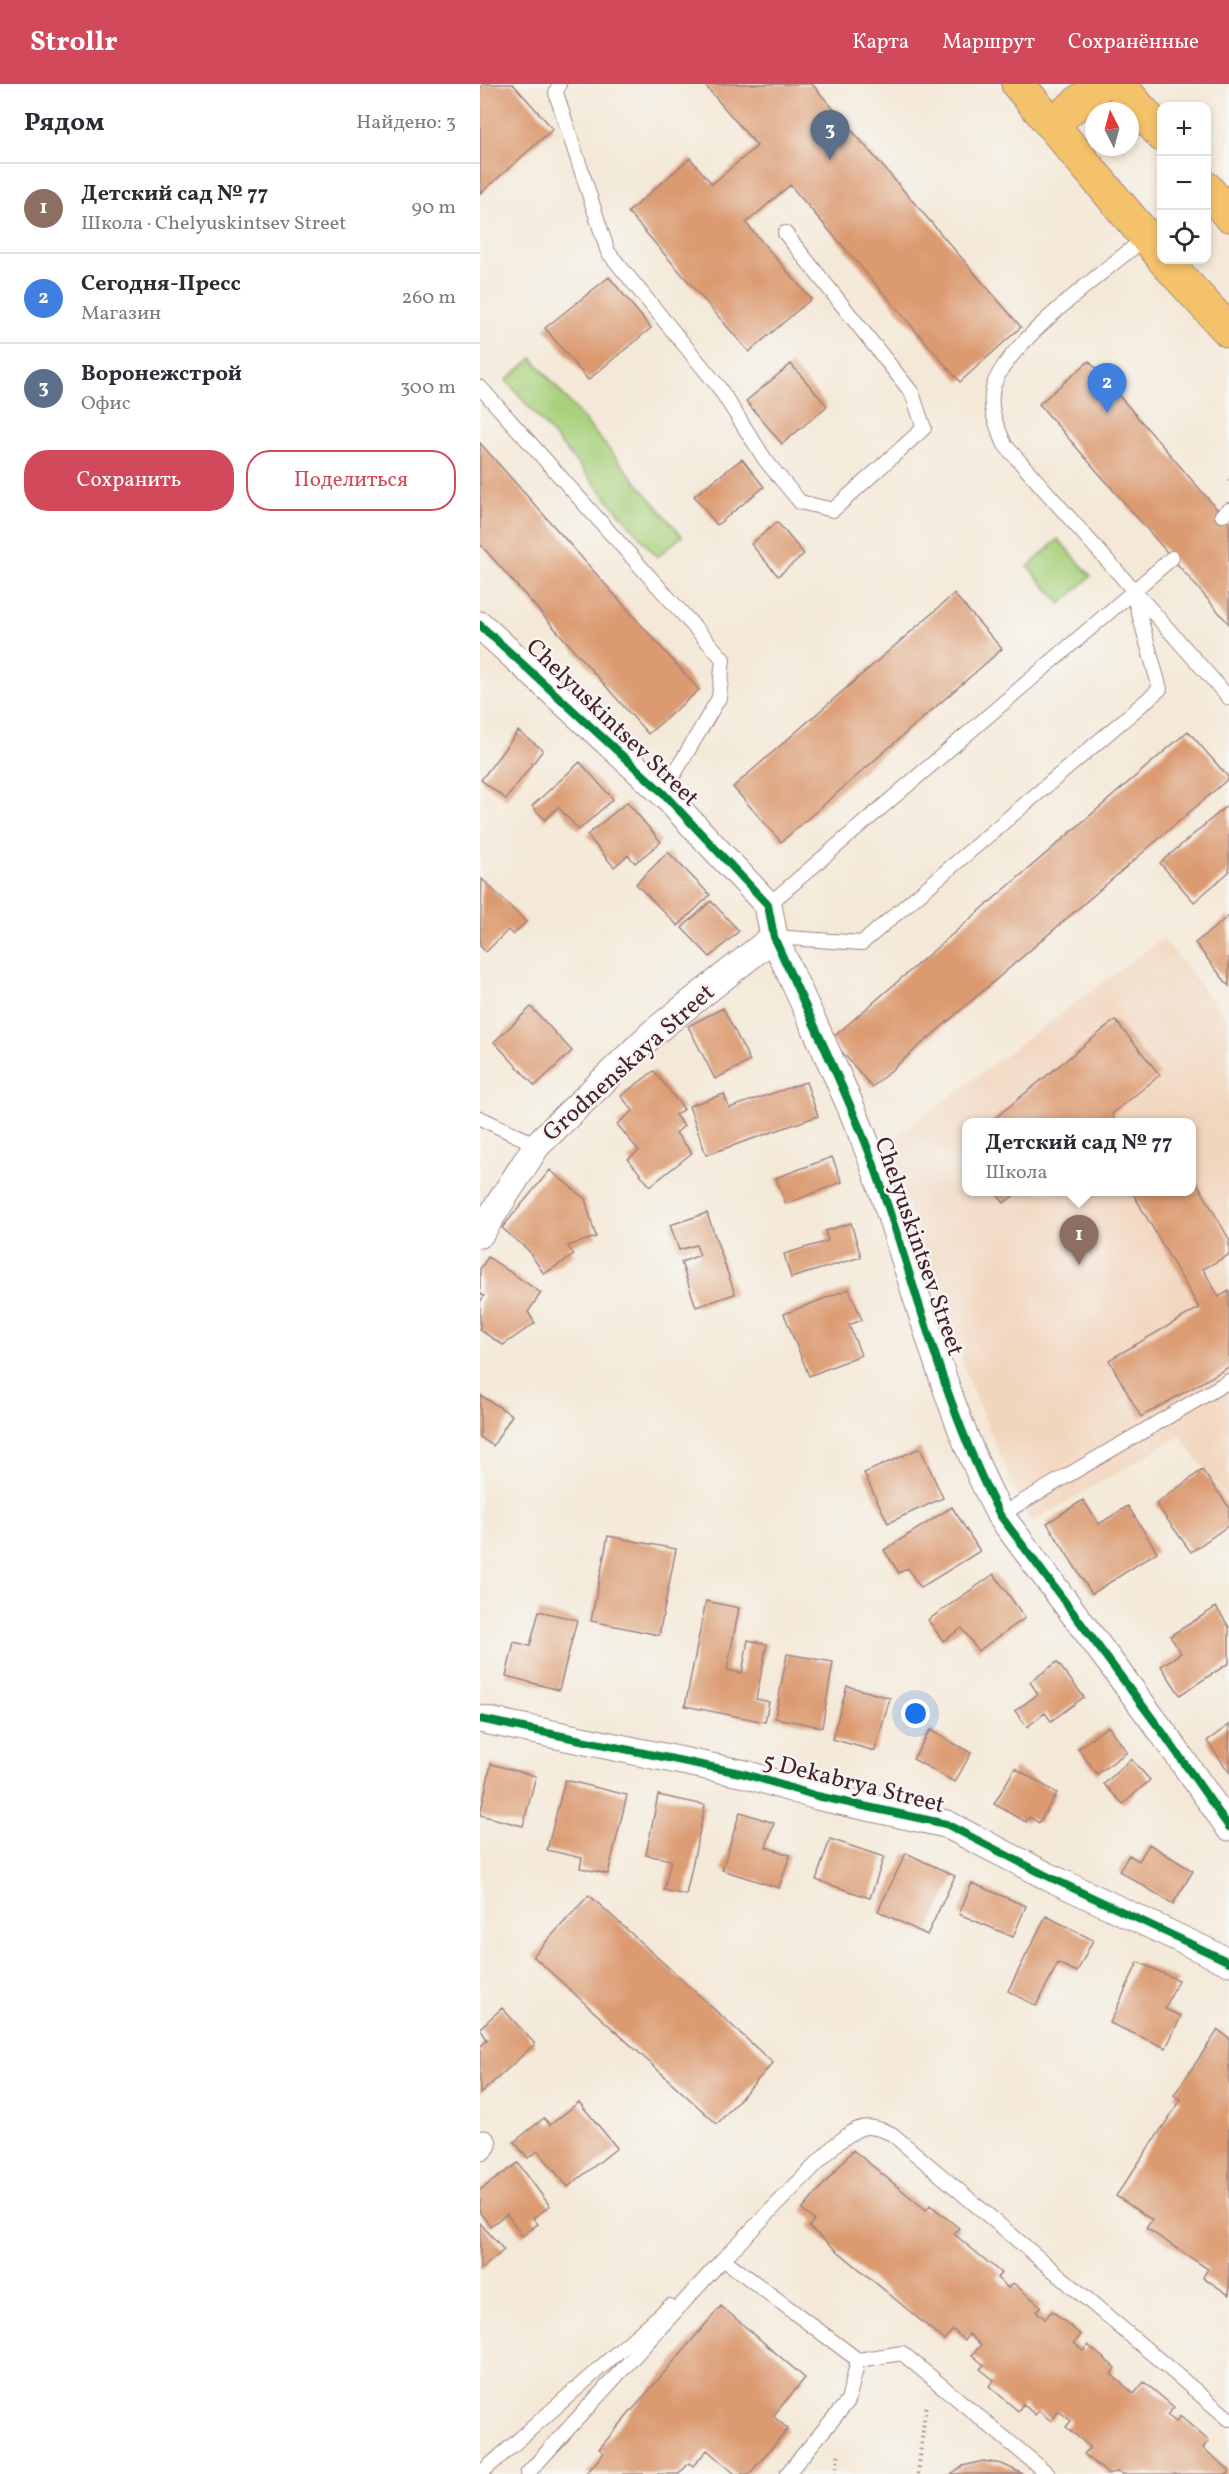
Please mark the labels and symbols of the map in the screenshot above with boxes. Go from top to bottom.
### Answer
north arrow [1085,102,1139,156]
pin: 3 [810,110,850,160]
pin: 2 [1088,364,1126,413]
street label: Chelyuskintsev Street [517,632,706,815]
street label: Grodnenskaya Street [536,977,723,1150]
street label: Chelyuskintsev Street [865,1133,972,1361]
pin: 1 [1060,1216,1098,1265]
your location [901,1699,930,1728]
street label: 5 Dekabrya Street [759,1745,948,1823]

